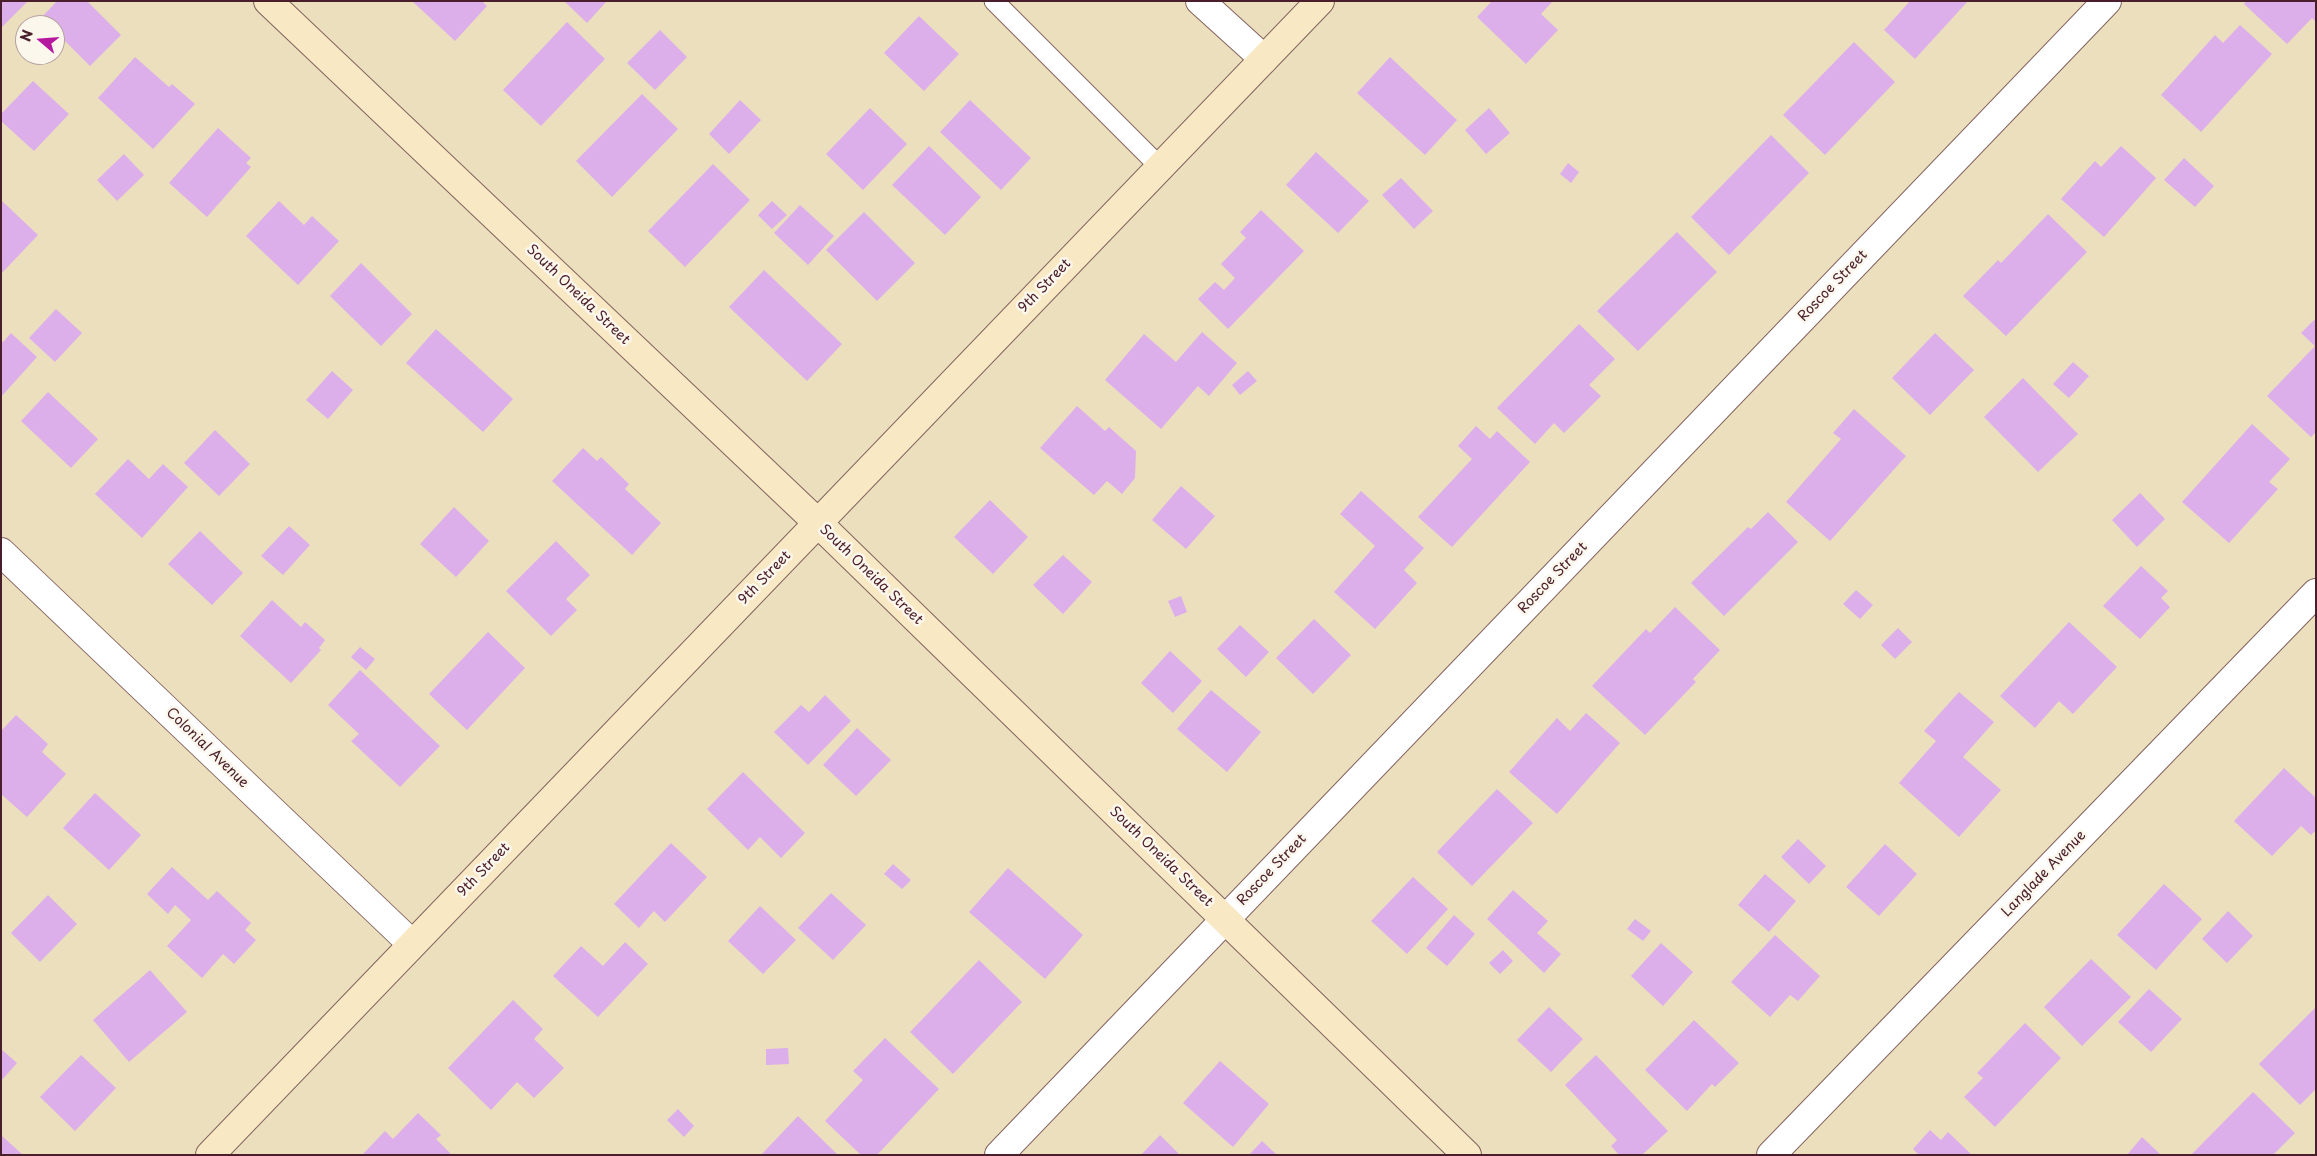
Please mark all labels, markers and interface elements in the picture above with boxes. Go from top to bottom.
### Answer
north arrow [15,15,65,65]
text: N [15,27,38,44]
street label: South Oneida Street [523,241,633,349]
street label: Roscoe Street [1795,247,1871,325]
street label: 9th Street [1015,256,1075,316]
street label: South Oneida Street [816,521,926,629]
street label: Roscoe Street [1515,539,1591,617]
street label: 9th Street [735,548,795,608]
street label: Colonial Avenue [162,704,252,792]
street label: South Oneida Street [1106,803,1216,911]
street label: Langlade Avenue [1999,827,2089,921]
street label: Roscoe Street [1234,831,1310,909]
street label: 9th Street [454,840,514,900]

